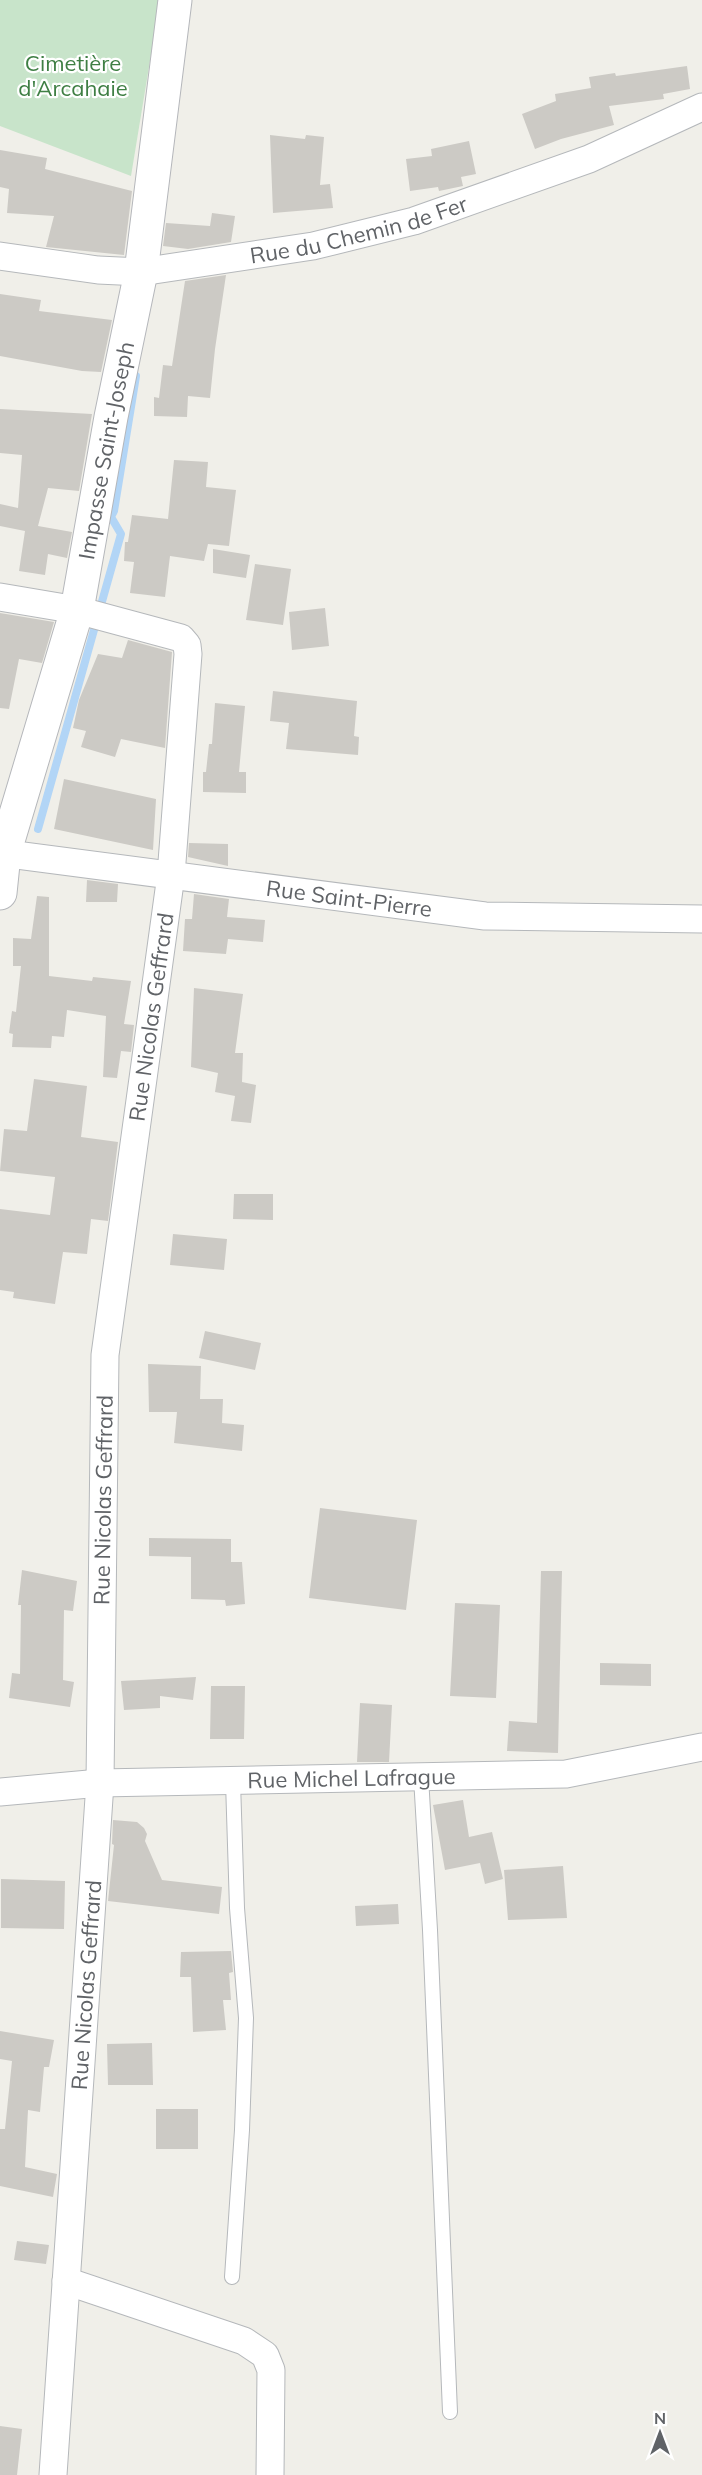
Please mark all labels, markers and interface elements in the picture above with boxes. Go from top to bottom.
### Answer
park label: Cimetière d'Arcahaie [18,49,128,102]
street label: Rue du Chemin de Fer [248,189,471,269]
street label: Impasse Saint-Joseph [72,339,140,562]
street label: Rue Saint-Pierre [264,874,434,923]
street label: Rue Nicolas Geffrard [123,911,179,1123]
street label: Rue Nicolas Geffrard [87,1395,119,1605]
street label: Rue Michel Lafrague [247,1762,456,1794]
street label: Rue Nicolas Geffrard [65,1879,107,2091]
north arrow [630,2403,690,2463]
text: N [654,2408,666,2428]

